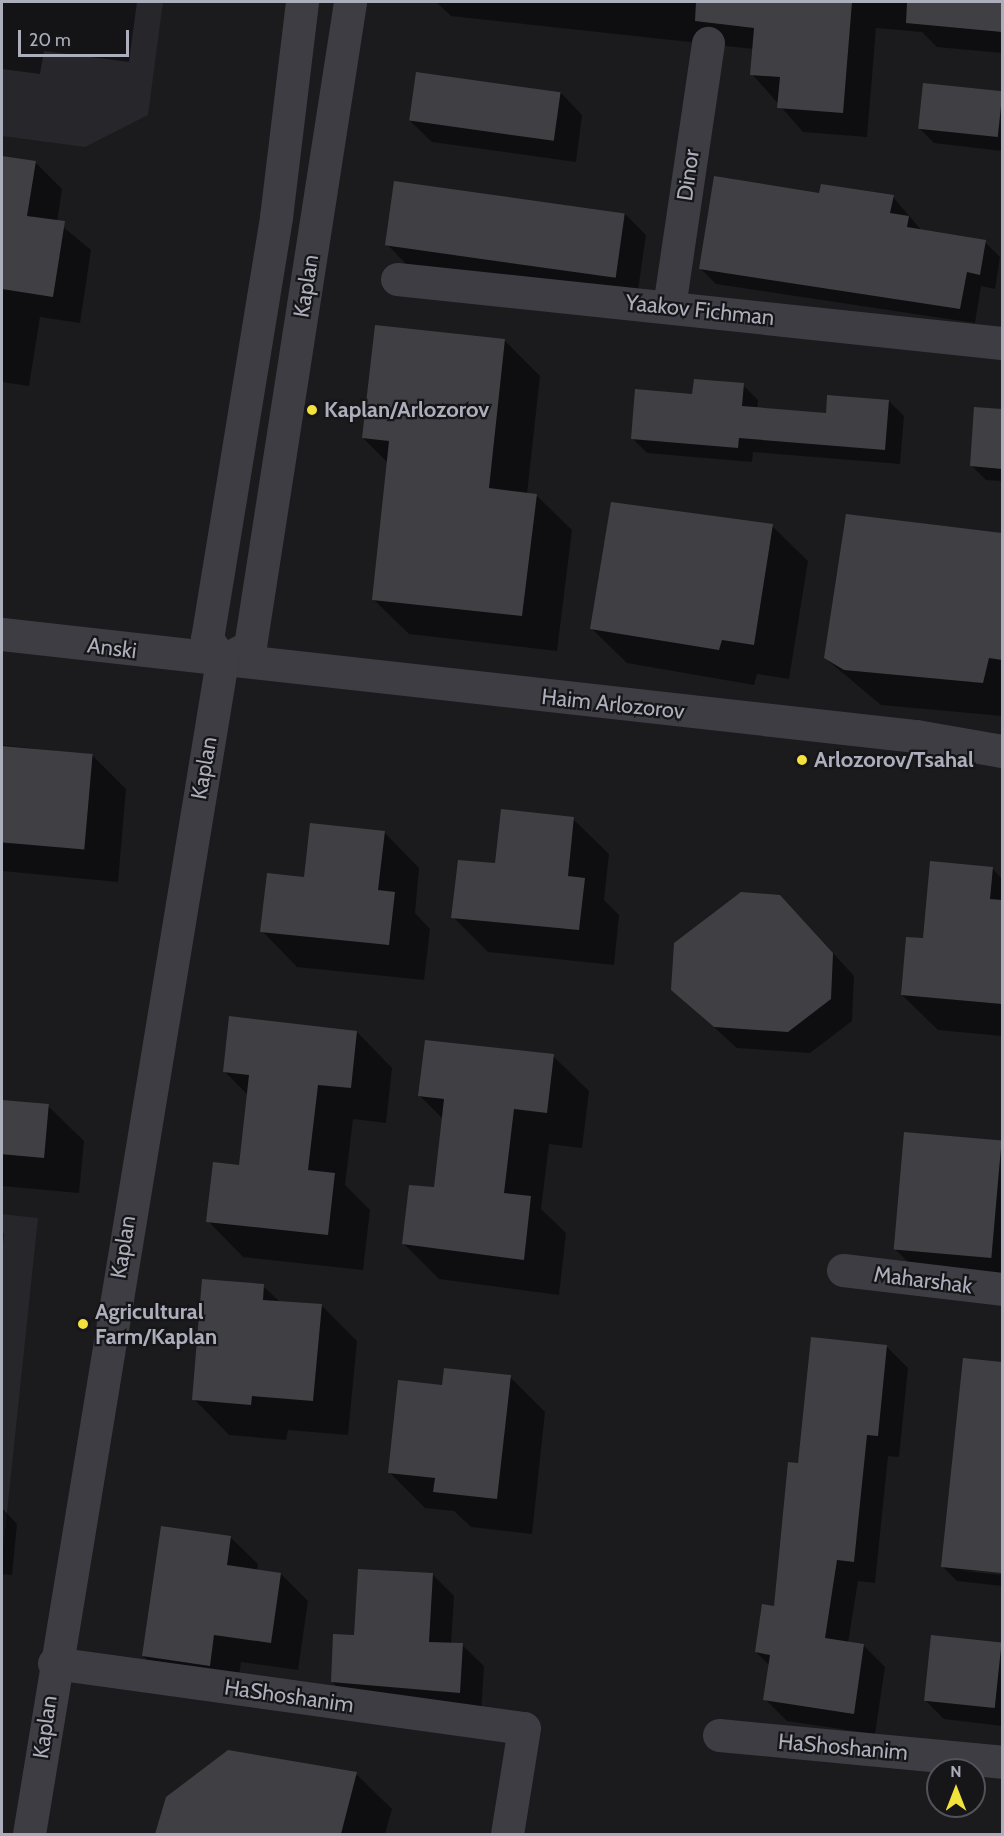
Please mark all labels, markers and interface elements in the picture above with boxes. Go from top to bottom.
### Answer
scale bar [21,18,132,56]
text: 20 m [29,29,71,51]
street label: Dinor [671,147,705,203]
street label: Kaplan [288,253,324,319]
street label: Yaakov Fichman [624,289,776,331]
place label: Kaplan/Arlozorov [324,397,489,423]
marker: Kaplan/Arlozorov [305,403,319,417]
street label: Anski [86,632,138,664]
street label: Haim Arlozorov [540,683,686,725]
street label: Kaplan [186,735,222,801]
place label: Arlozorov/Tsahal [814,747,974,773]
marker: Arlozorov/Tsahal [795,753,809,767]
street label: Kaplan [105,1214,141,1280]
street label: Maharshak [872,1261,974,1299]
place label: Agricultural Farm/Kaplan [95,1298,217,1350]
marker: Agricultural Farm/Kaplan [76,1317,90,1331]
street label: HaShoshanim [223,1674,355,1718]
street label: Kaplan [28,1694,62,1760]
street label: HaShoshanim [777,1728,909,1766]
north arrow [926,1758,986,1818]
text: N [950,1762,962,1781]

